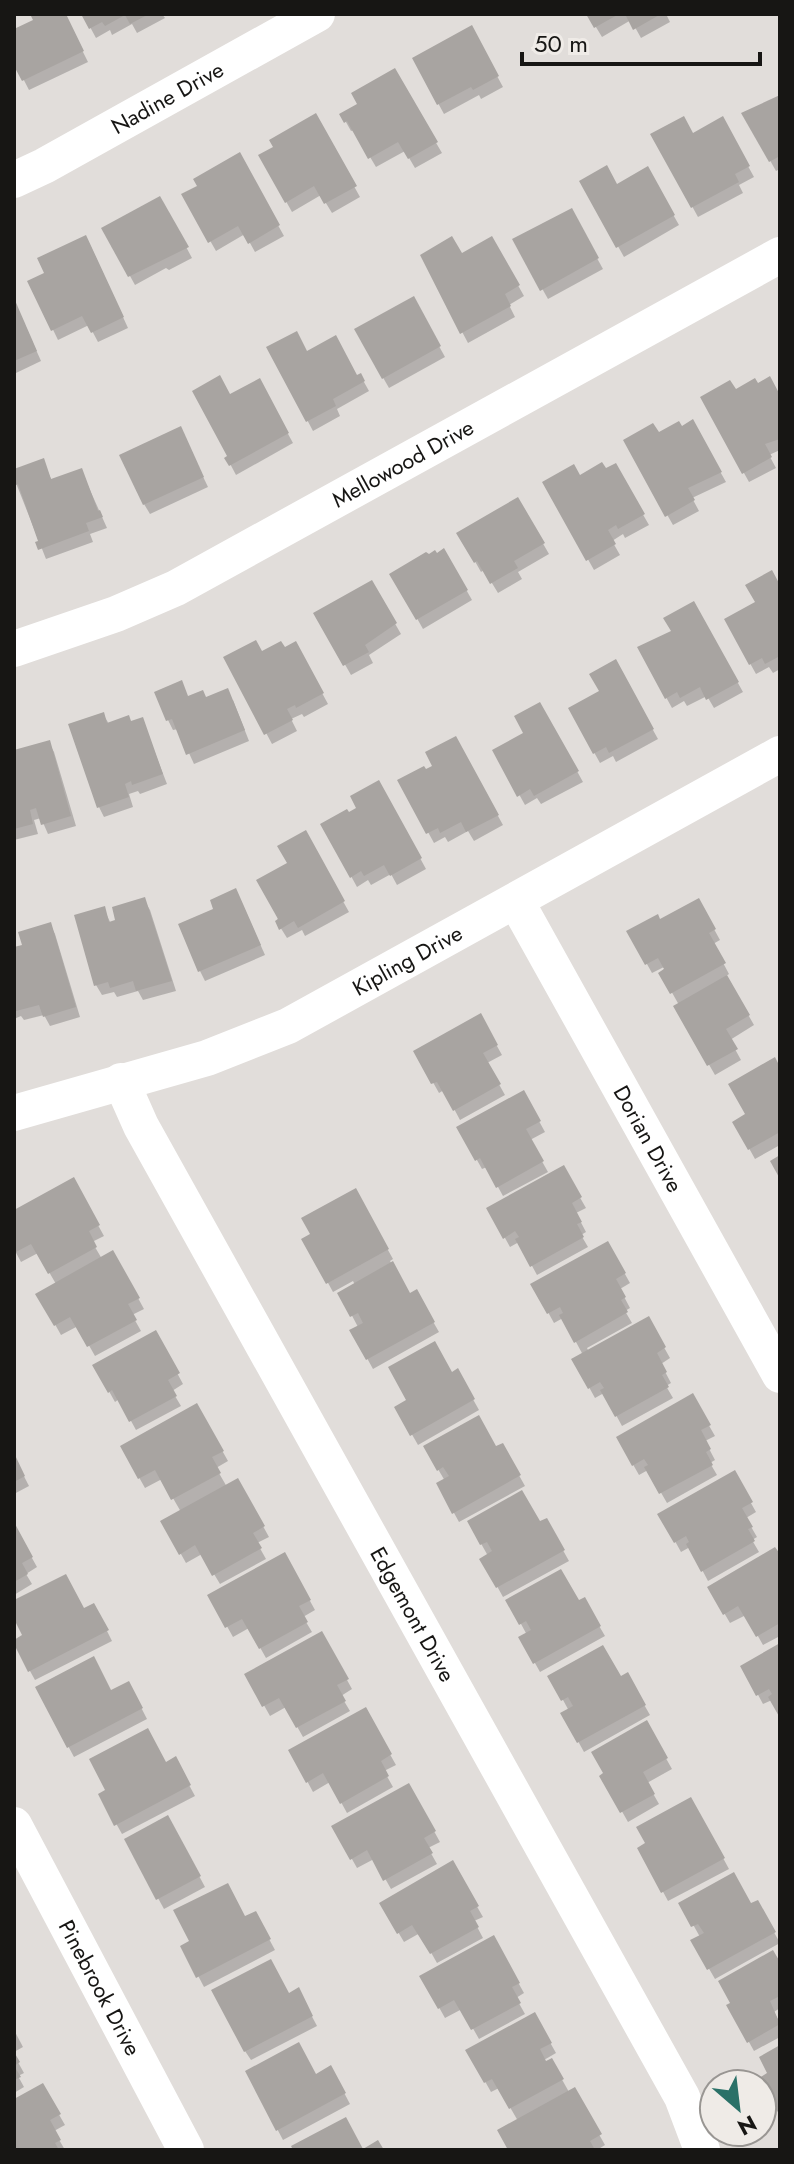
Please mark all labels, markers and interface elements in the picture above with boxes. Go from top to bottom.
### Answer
scale bar [522,16,760,66]
text: 50 m [534,26,588,61]
street label: Nadine Drive [105,53,229,142]
street label: Mellowood Drive [326,411,479,515]
street label: Kipling Drive [346,917,468,1003]
street label: Dorian Drive [606,1079,691,1198]
street label: Edgemont Drive [362,1541,463,1687]
street label: Pinebrook Drive [51,1914,149,2061]
north arrow [698,2068,778,2148]
text: N [732,2107,763,2144]

